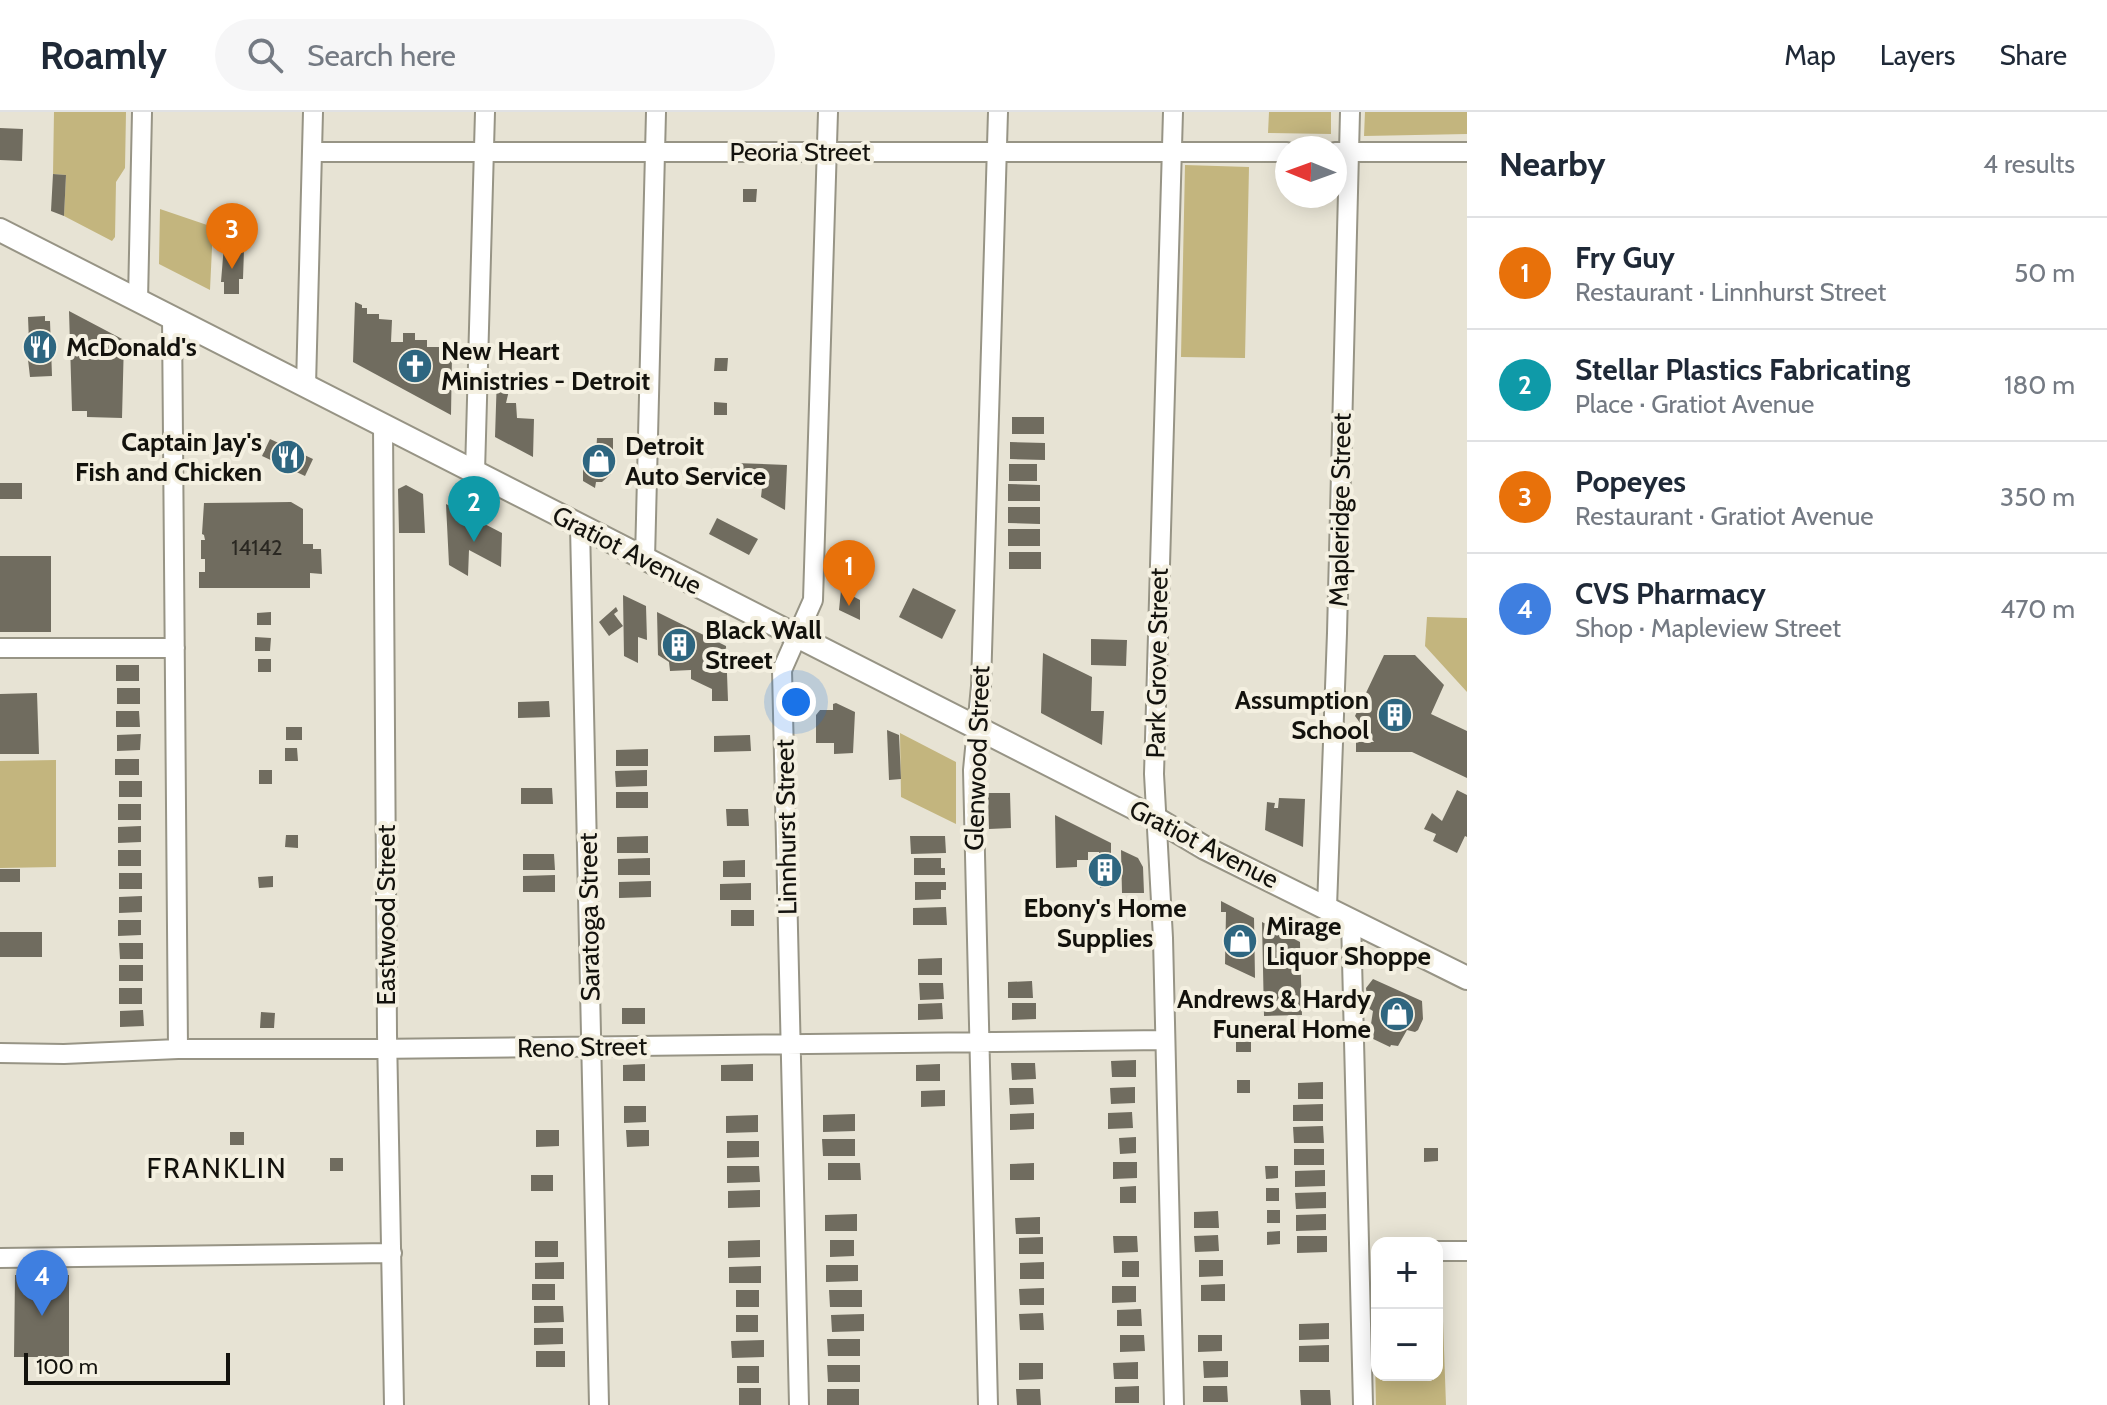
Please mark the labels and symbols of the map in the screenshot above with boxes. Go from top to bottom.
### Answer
street label: Peoria Street [729,136,871,168]
north arrow [1275,136,1347,208]
pin: 3 [206,203,258,269]
restaurant icon: McDonald's [21,328,59,366]
place label: McDonald's [66,331,197,363]
place label: New Heart Ministries - Detroit [441,335,650,397]
church icon: New Heart Ministries - Detroit [396,347,434,385]
street label: Mapleridge Street [1322,412,1358,607]
place label: Captain Jay's Fish and Chicken [75,426,262,488]
place label: Detroit Auto Service [625,430,766,492]
restaurant icon: Captain Jay's Fish and Chicken [269,438,307,476]
shop icon: Detroit Auto Service [580,442,618,480]
pin: 2 [448,476,500,542]
street label: Gratiot Avenue [547,499,707,601]
house number: 14142 [231,534,283,561]
pin: 1 [823,540,875,606]
street label: Park Grove Street [1139,567,1175,759]
place label: Black Wall Street [705,614,822,676]
building icon: Black Wall Street [660,626,698,664]
street label: Glenwood Street [958,665,996,851]
your location [776,682,816,722]
place label: Assumption School [1235,684,1369,746]
building icon: Assumption School [1376,696,1414,734]
street label: Linnhurst Street [768,739,804,915]
street label: Gratiot Avenue [1124,793,1284,895]
street label: Eastwood Street [370,824,402,1005]
street label: Saratoga Street [572,832,606,1002]
building icon: Ebony's Home Supplies [1086,851,1124,889]
place label: Ebony's Home Supplies [1023,892,1187,954]
place label: Mirage Liquor Shoppe [1266,910,1431,972]
shop icon: Mirage Liquor Shoppe [1221,922,1259,960]
place label: Andrews & Hardy Funeral Home [1177,983,1371,1045]
shop icon: Andrews & Hardy Funeral Home [1378,995,1416,1033]
street label: Reno Street [517,1030,647,1064]
district label: FRANKLIN [146,1151,288,1185]
pin: 4 [16,1250,68,1316]
scale bar [24,1349,230,1385]

